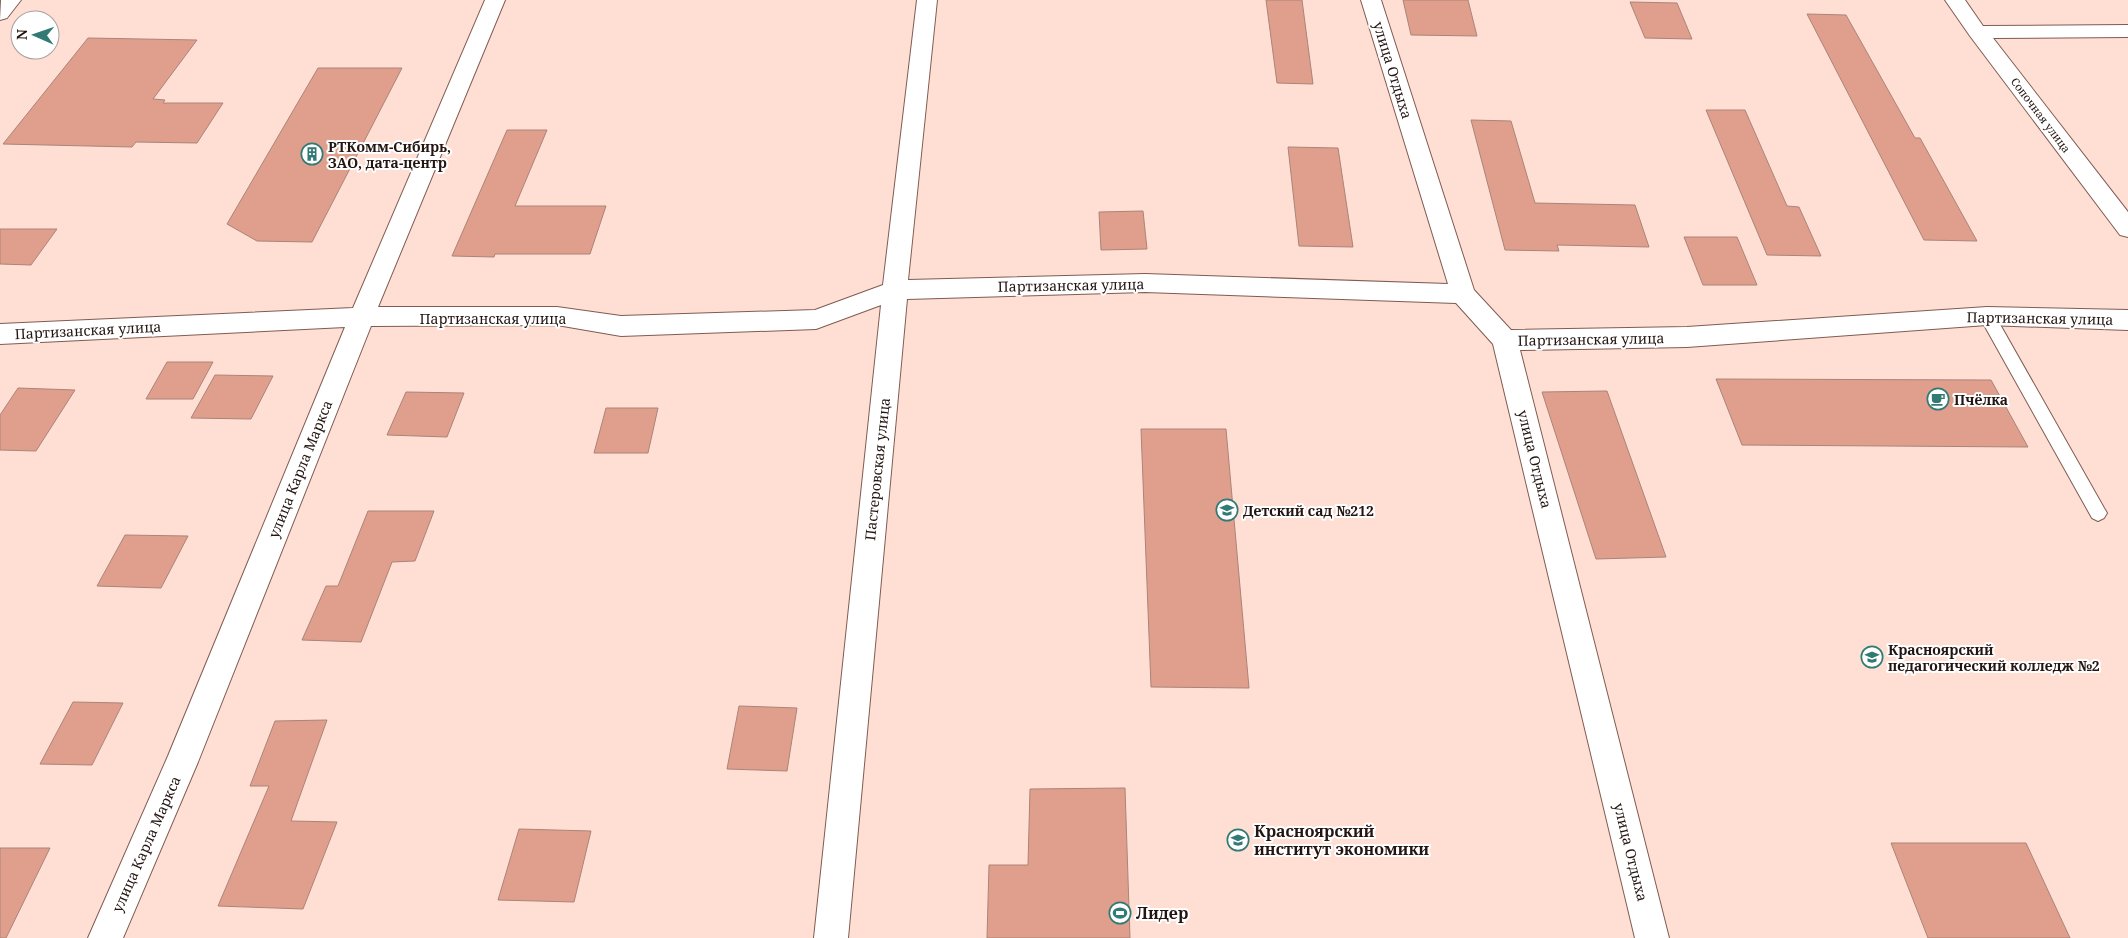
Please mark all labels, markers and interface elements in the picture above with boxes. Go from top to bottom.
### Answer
north arrow [10,10,60,60]
street label: улица Отдыха [1369,19,1417,121]
text: N [12,29,31,40]
street label: Сопочная улица [2008,74,2074,156]
place label: РТКомм-Сибирь, ЗАО, дата-центр [328,137,451,172]
building icon: РТКомм-Сибирь, ЗАО, дата-центр [300,142,324,166]
street label: Партизанская улица [997,274,1145,296]
street label: Партизанская улица [1966,307,2114,329]
street label: Партизанская улица [420,309,566,328]
street label: Партизанская улица [14,317,162,343]
street label: Партизанская улица [1517,328,1665,350]
cafe icon: Пчёлка [1926,387,1950,411]
place label: Пчёлка [1954,390,2008,409]
street label: улица Карла Маркса [264,397,336,541]
street label: Пастеровская улица [860,397,894,541]
street label: улица Отдыха [1514,408,1556,510]
school or university icon: Детский сад №212 [1215,498,1239,522]
place label: Детский сад №212 [1243,501,1374,520]
place label: Красноярский педагогический колледж №2 [1888,640,2100,675]
school or university icon: Красноярский педагогический колледж №2 [1860,645,1884,669]
street label: улица Карла Маркса [107,773,185,915]
street label: улица Отдыха [1610,801,1652,903]
place label: Красноярский институт экономики [1254,820,1429,860]
school or university icon: Красноярский институт экономики [1226,828,1250,852]
sports icon: Лидер [1108,901,1132,925]
place label: Лидер [1136,902,1188,924]

